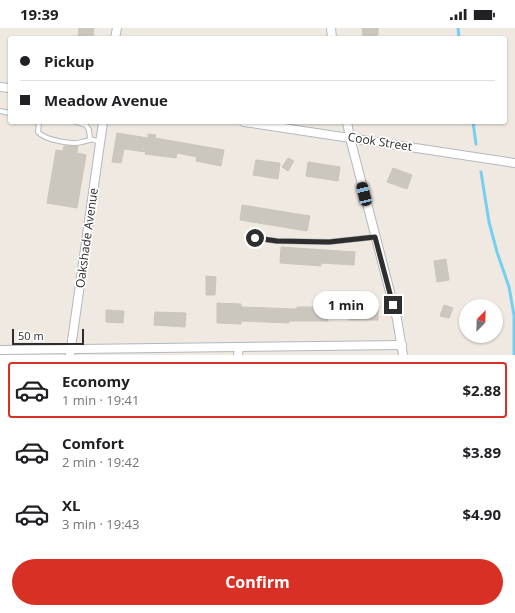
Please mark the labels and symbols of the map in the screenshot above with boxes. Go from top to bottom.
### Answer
street label: Cook Street [347,128,413,155]
car [355,181,373,207]
street label: Oakshade Avenue [71,186,102,289]
route start [246,229,264,247]
callout: 1 min [313,291,379,319]
route end [384,296,402,314]
north arrow [459,299,503,343]
scale bar [12,327,84,346]

